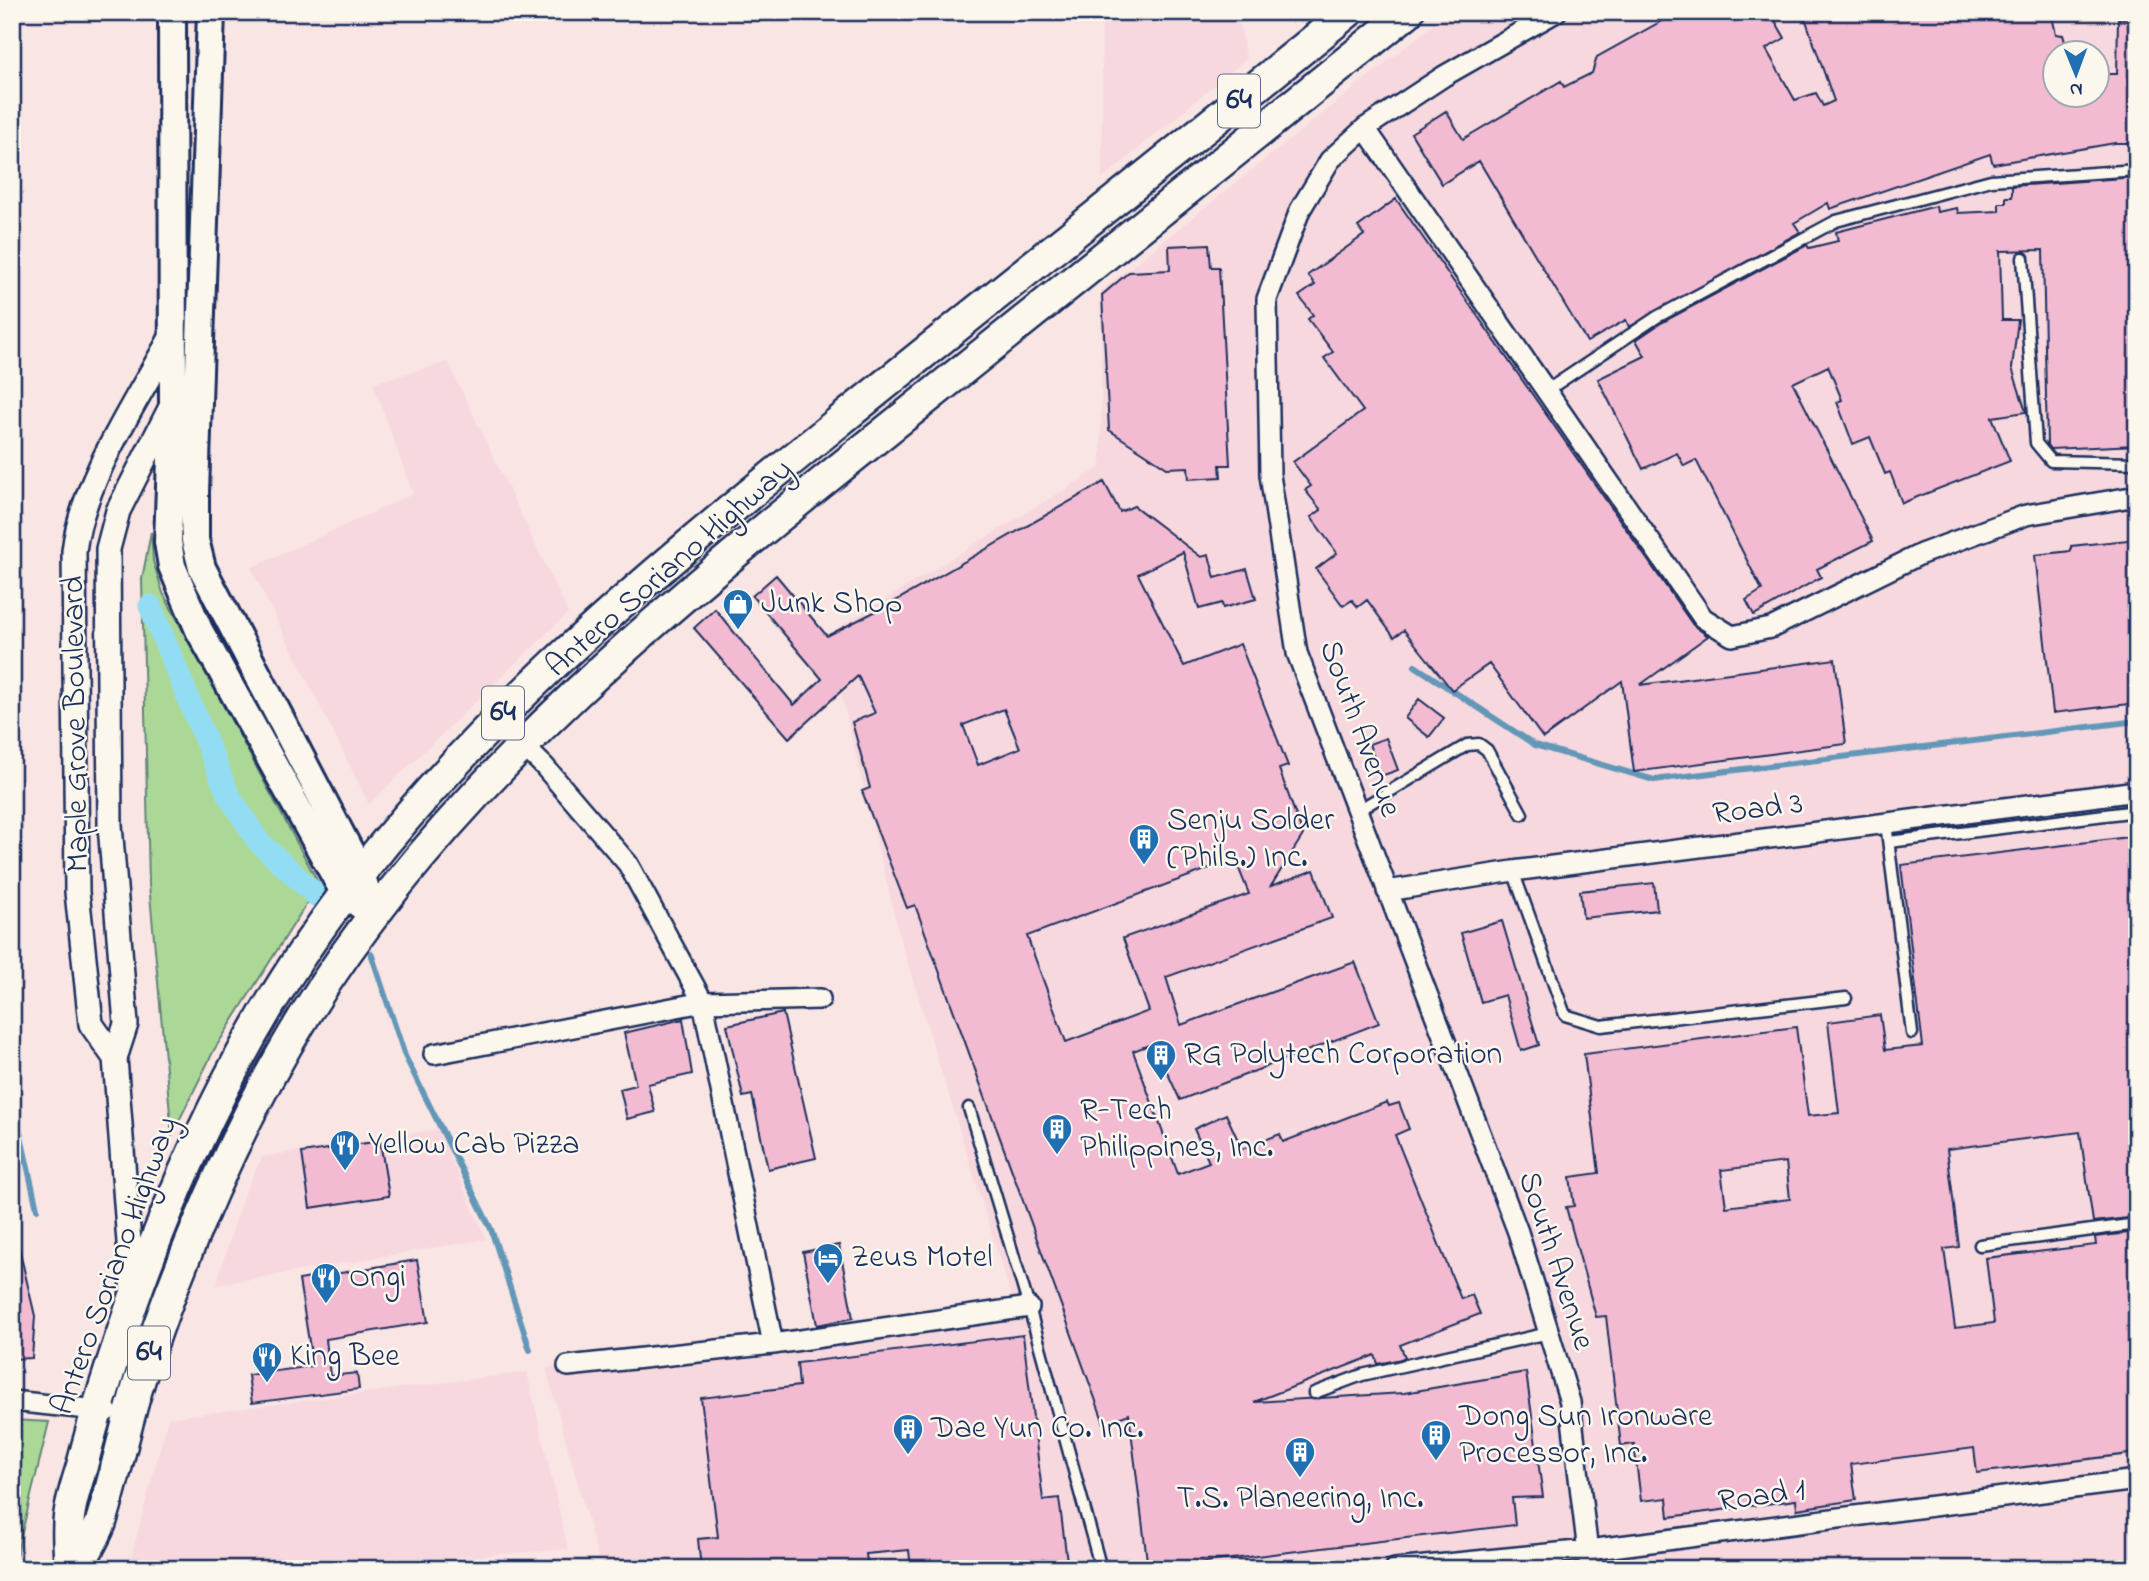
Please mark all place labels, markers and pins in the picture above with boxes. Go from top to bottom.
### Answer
place label: Junk Shop [761,581,902,628]
shop icon: Junk Shop [721,587,755,631]
place label: Senju Solder (Phils.) Inc. [1167,798,1334,882]
building icon: Senju Solder (Phils.) Inc. [1127,822,1161,866]
place label: RG Polytech Corporation [1184,1032,1502,1079]
building icon: RG Polytech Corporation [1144,1038,1178,1082]
place label: R-Tech Philippines, Inc. [1080,1088,1273,1172]
building icon: R-Tech Philippines, Inc. [1040,1112,1074,1156]
place label: Yellow Cab Pizza [368,1122,580,1169]
restaurant icon: Yellow Cab Pizza [328,1128,362,1172]
place label: Zeus Motel [851,1235,993,1282]
hotel icon: Zeus Motel [811,1241,845,1285]
place label: Ongi [349,1255,406,1302]
restaurant icon: Ongi [309,1261,343,1305]
place label: King Bee [290,1334,400,1381]
restaurant icon: King Bee [250,1340,284,1384]
place label: Dong Sun Ironware Processor, Inc. [1458,1394,1713,1478]
place label: Dae Yun Co. Inc. [930,1406,1144,1453]
building icon: Dae Yun Co. Inc. [891,1412,925,1456]
building icon: Dong Sun Ironware Processor, Inc. [1419,1418,1453,1462]
building icon: T.S. Planeering, Inc. [1283,1435,1317,1479]
place label: T.S. Planeering, Inc. [1176,1476,1424,1523]

